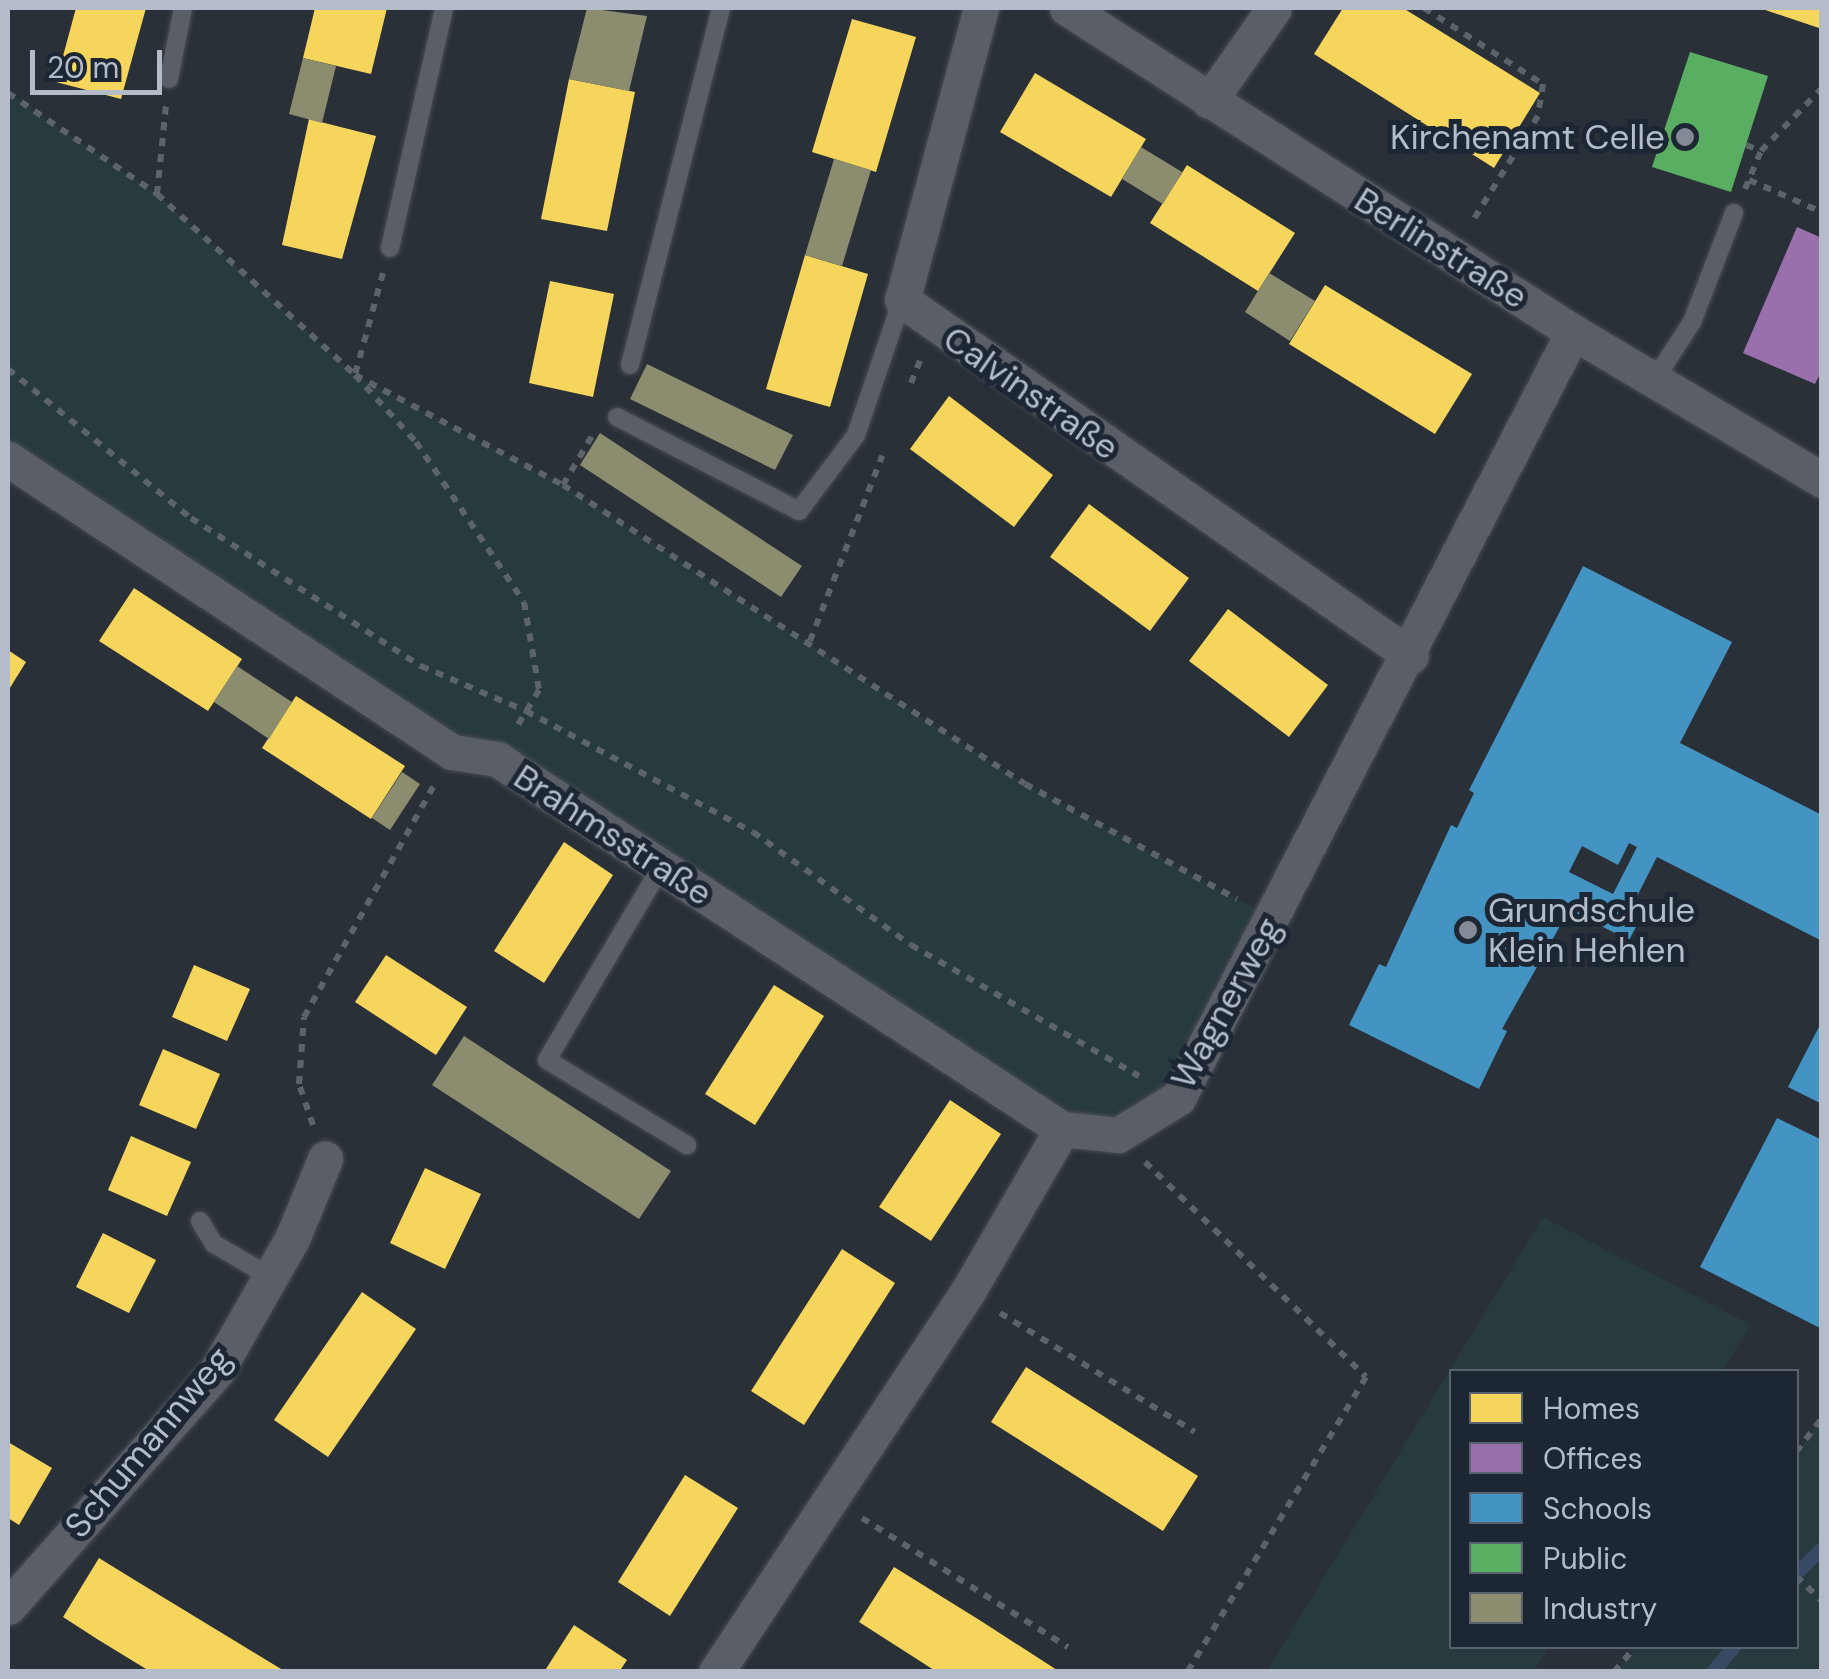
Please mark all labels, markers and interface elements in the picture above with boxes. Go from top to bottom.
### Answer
scale bar [35,30,168,92]
text: 20 m [47,48,119,87]
place label: Kirchenamt Celle [1390,116,1665,158]
marker: Kirchenamt Celle [1674,126,1696,148]
street label: Berlinstraße [1347,178,1535,318]
street label: Calvinstraße [935,317,1127,469]
street label: Brahmsstraße [506,756,720,914]
place label: Grundschule Klein Hehlen [1488,889,1695,971]
street label: Wagnerweg [1162,910,1290,1096]
marker: Grundschule Klein Hehlen [1457,919,1479,941]
street label: Schumannweg [56,1338,240,1546]
legend [1449,1369,1799,1649]
text: Homes [1543,1389,1640,1428]
text: Offices [1543,1439,1643,1478]
text: Schools [1543,1489,1652,1528]
text: Public [1543,1539,1627,1578]
text: Industry [1543,1589,1657,1628]

